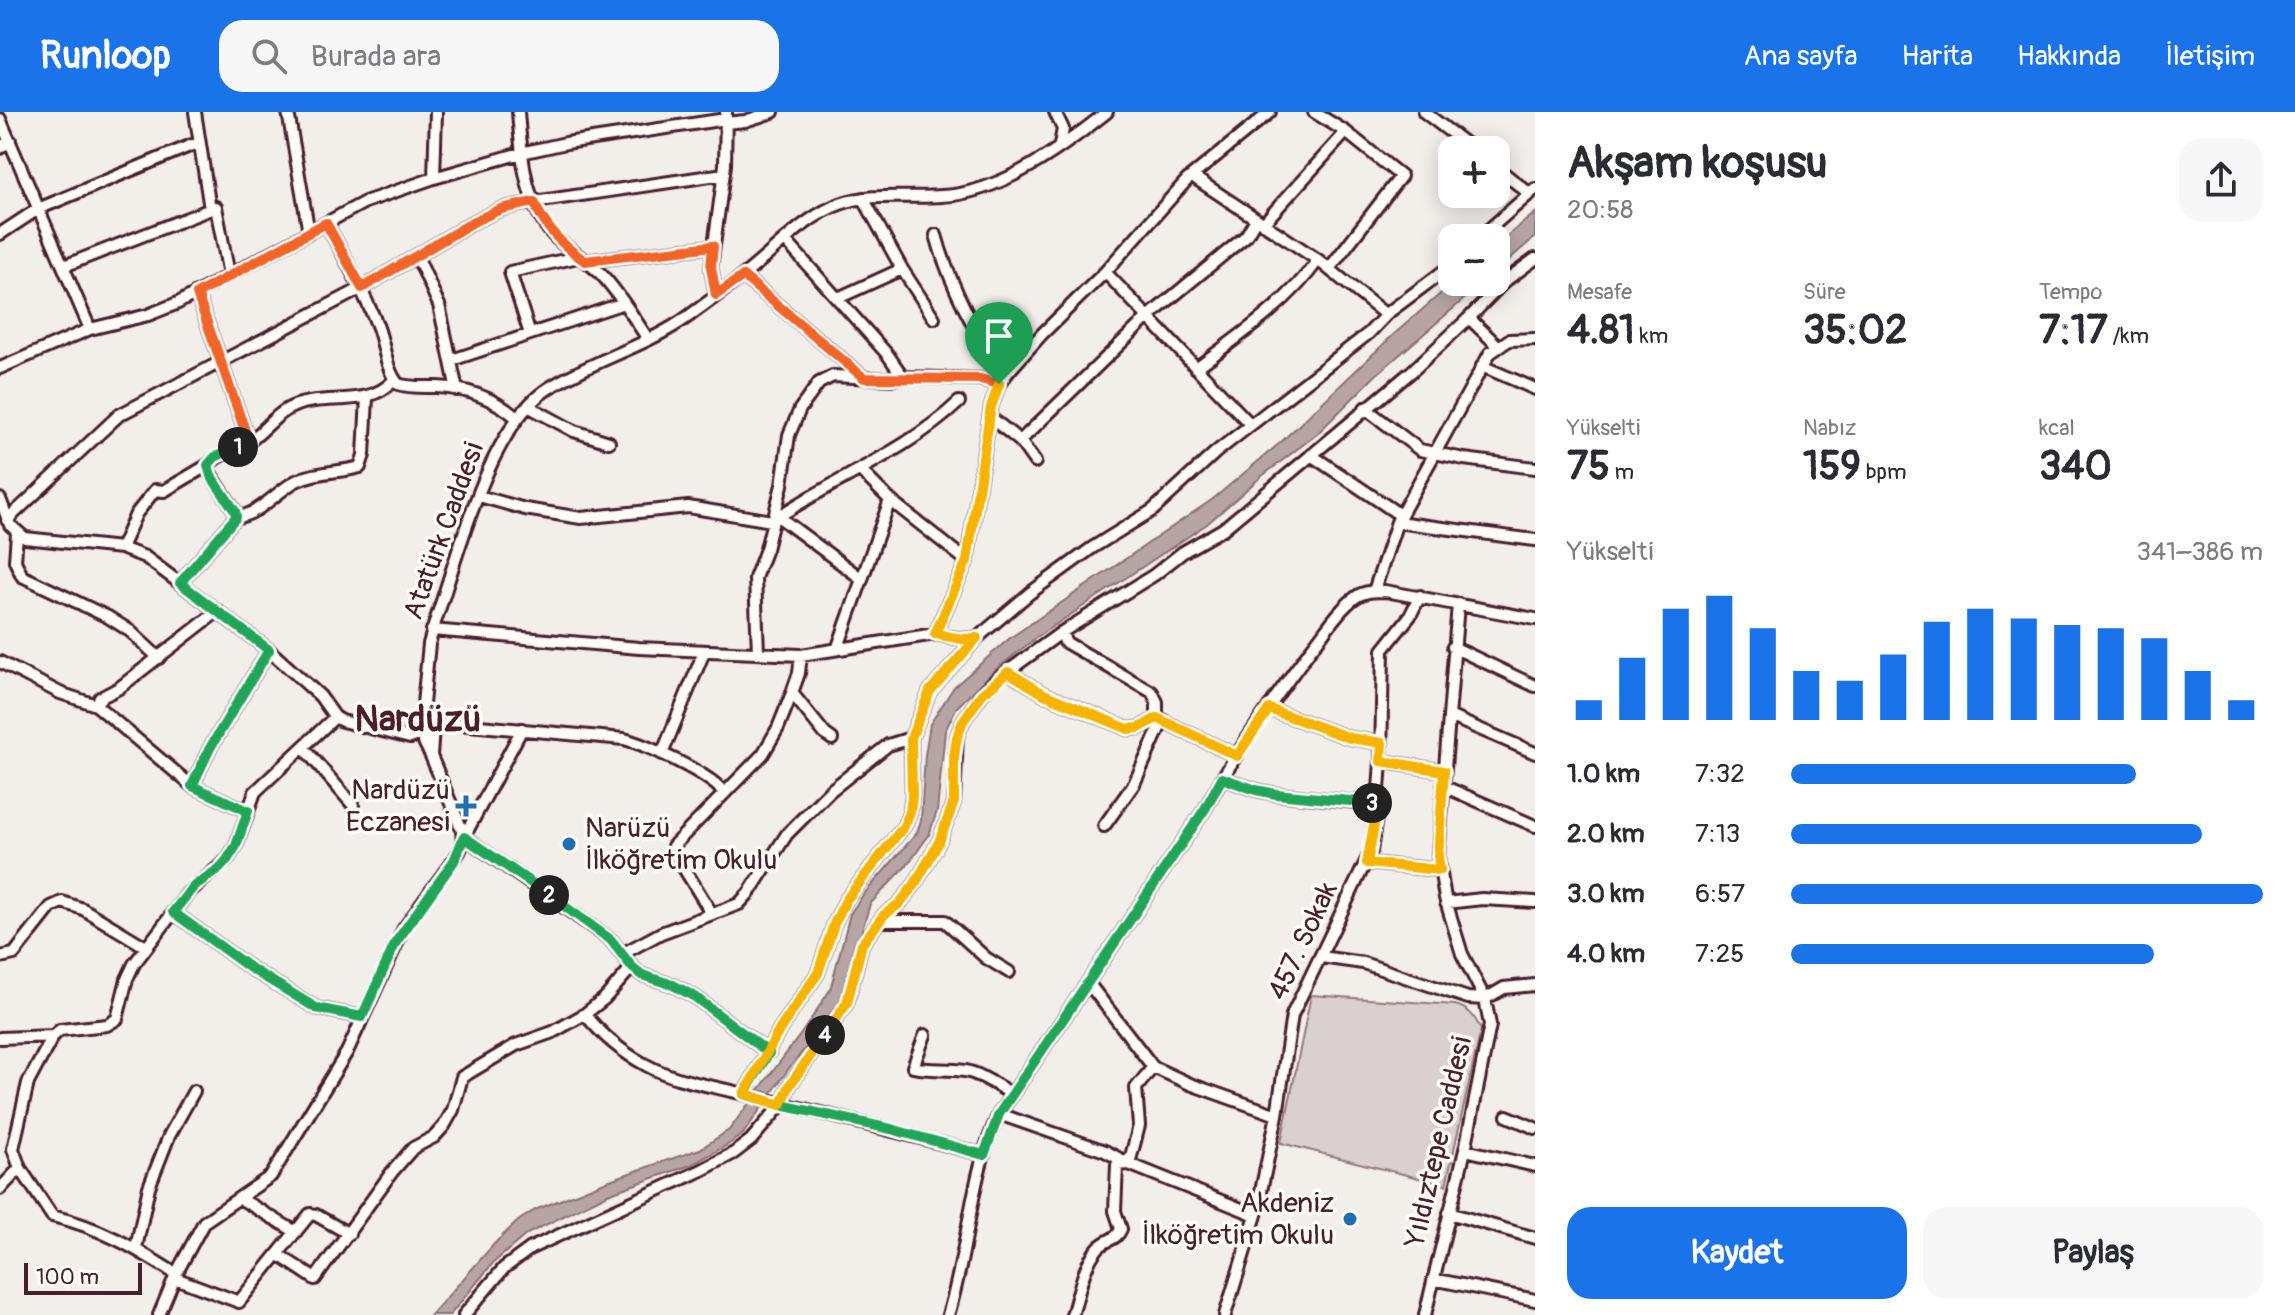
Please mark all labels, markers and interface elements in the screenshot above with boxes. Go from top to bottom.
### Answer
search box [219,20,779,92]
text: Runloop [40,32,171,80]
icon: search [247,34,291,78]
text: Burada ara [311,38,441,75]
text: Ana sayfa [1744,39,1857,74]
text: Harita [1901,39,1973,74]
text: Hakkında [2017,39,2121,74]
text: İletişim [2165,39,2255,74]
map controls [1438,136,1510,296]
button: + [1438,136,1510,208]
text: Akşam koşusu [1567,136,1827,191]
button: share [2179,138,2263,222]
text: 20:58 [1567,194,1633,226]
button: − [1438,224,1510,296]
text: Mesafe [1567,278,1632,306]
text: Süre [1803,278,1845,306]
text: Tempo [2039,278,2102,306]
pin [965,302,1033,384]
text: 4.81 [1567,306,1635,355]
text: 35:02 [1803,306,1907,355]
text: 7:17 [2039,306,2108,355]
icon: arrive [977,314,1021,358]
text: km [1635,322,1668,350]
text: /km [2108,322,2149,350]
text: Yükselti [1567,414,1640,442]
text: Nabız [1803,414,1856,442]
text: kcal [2039,414,2075,442]
pin: 1 [218,427,258,467]
text: 1 [234,433,242,461]
street label: Atatürk Caddesi [396,438,492,624]
text: 75 [1567,442,1610,491]
text: 159 [1803,442,1861,491]
text: 340 [2039,442,2112,491]
text: m [1610,458,1634,486]
text: bpm [1861,458,1906,486]
text: Yükselti [1567,536,1653,568]
text: 341–386 m [2136,536,2263,568]
district label: Nardüzü [355,697,481,742]
text: 1.0 km [1567,758,1640,790]
text: 7:32 [1695,758,1745,790]
place label: Nardüzü Eczanesi [346,773,450,840]
pin: 3 [1352,783,1392,823]
text: 3 [1366,789,1378,817]
marker: Nardüzü Eczanesi [457,797,475,815]
place label: Narüzü İlköğretim Okulu [585,811,777,878]
text: 2.0 km [1567,818,1645,850]
text: 7:13 [1695,818,1740,850]
marker: Narüzü İlköğretim Okulu [560,835,578,853]
pin: 2 [529,875,569,915]
street label: 457. Sokak [1260,876,1346,1006]
text: 3.0 km [1567,878,1645,910]
text: 6:57 [1695,878,1745,910]
text: 2 [543,881,555,909]
text: 4.0 km [1567,938,1645,970]
text: 7:25 [1695,938,1744,970]
pin: 4 [805,1015,845,1055]
text: 4 [819,1021,831,1049]
street label: Yıldıztepe Caddesi [1398,1033,1480,1252]
place label: Akdeniz İlköğretim Okulu [1142,1186,1334,1253]
button: Kaydet [1567,1207,1907,1299]
button: Paylaş [1923,1207,2263,1299]
marker: Akdeniz İlköğretim Okulu [1341,1210,1359,1228]
scale bar [24,1259,142,1295]
text: 100 m [36,1263,99,1291]

